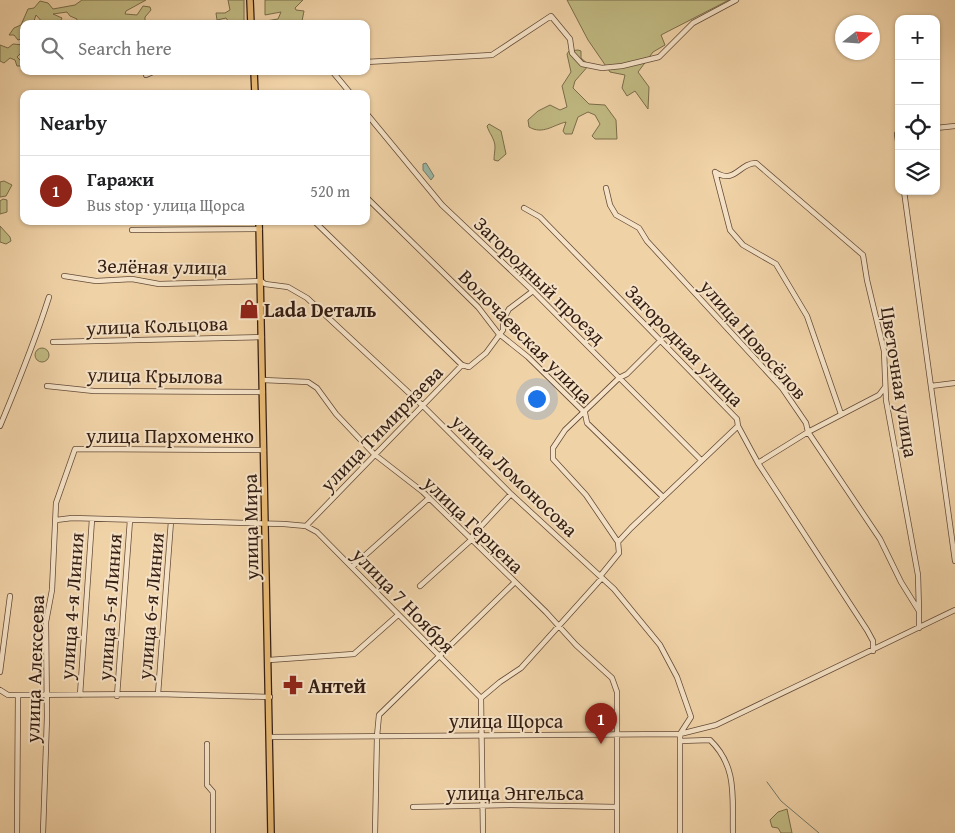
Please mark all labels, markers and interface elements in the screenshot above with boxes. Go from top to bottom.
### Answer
north arrow [835,15,880,60]
map controls [895,15,940,195]
button: + [895,15,940,60]
search box [20,20,370,75]
icon: search [38,34,66,62]
text: Search here [78,34,172,62]
button: − [895,60,940,105]
button: locate [895,105,940,150]
text: Nearby [40,107,107,138]
button: layers [895,150,940,195]
text: Гаражи [87,165,154,193]
text: 1 [52,179,60,203]
text: 520 m [310,179,350,203]
text: Bus stop · улица Щорса [87,193,245,217]
street label: Загородный проезд [468,209,613,351]
street label: Зелёная улица [97,250,228,282]
street label: Волочаевская улица [452,262,600,410]
street label: улица Новосёлов [693,272,814,406]
street label: Загородная улица [619,277,751,413]
place label: Lada Dеталь [264,295,377,324]
shop icon: Lada Dеталь [238,298,260,320]
street label: Цветочная улица [874,305,926,460]
street label: улица Кольцова [84,308,229,342]
street label: улица Тимирязева [312,358,449,498]
street label: улица Крылова [86,359,224,391]
your location [524,386,550,412]
street label: улица Ломоносова [445,406,585,543]
street label: улица Пархоменко [85,421,254,450]
street label: улица Герцена [416,468,531,580]
street label: улица Мира [235,473,265,581]
street label: улица 4-я Линия [51,531,91,682]
street label: улица 6-я Линия [129,531,171,682]
street label: улица 5-я Линия [89,532,129,683]
street label: улица 7 Ноября [345,540,462,659]
street label: улица Алексеева [17,594,51,745]
place label: Антей [308,671,367,700]
pharmacy icon: Антей [282,674,304,696]
pin: 1 [585,703,617,744]
street label: улица Щорса [448,706,564,735]
street label: улица Энгельса [445,778,585,807]

